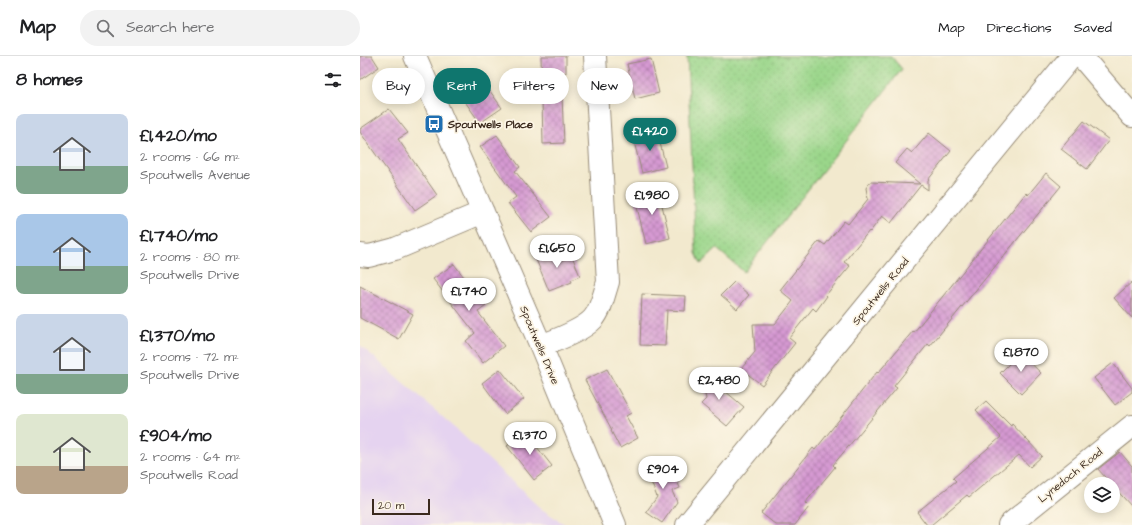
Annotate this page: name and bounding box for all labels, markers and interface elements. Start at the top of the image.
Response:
search box [80,10,360,46]
text: Map [20,14,56,41]
icon: search [94,17,116,39]
text: Search here [126,17,215,38]
text: Map [938,18,965,38]
text: Directions [987,18,1052,38]
text: Saved [1074,18,1112,38]
text: 8 homes [16,68,83,92]
chip: Buy [372,68,425,104]
chip: Rent [433,68,491,104]
chip: Filters [499,68,569,104]
chip: New [577,68,633,104]
icon: filters [322,69,344,91]
bus stop icon: Spoutwells Place [423,113,445,135]
place label: Spoutwells Place [447,117,533,133]
pin: £1,420 [617,118,683,152]
text: £1,420 [632,122,668,140]
text: £1,420/mo [140,124,217,148]
icon: home [48,130,96,178]
text: 2 rooms · 66 m² [140,148,240,166]
text: Spoutwells Avenue [140,166,250,184]
pin: £1,980 [619,182,685,216]
text: £1,980 [634,186,670,204]
text: £1,740/mo [140,224,218,248]
icon: home [48,230,96,278]
pin: £1,650 [524,235,590,269]
text: £1,650 [539,239,575,257]
text: 2 rooms · 80 m² [140,248,240,266]
street label: Spoutwells Road [848,254,913,328]
text: Spoutwells Drive [140,266,239,284]
pin: £1,740 [436,278,502,312]
text: £1,740 [451,282,487,300]
street label: Spoutwells Drive [516,304,563,387]
text: £1,370/mo [140,324,215,348]
icon: home [48,330,96,378]
pin: £1,870 [988,339,1054,373]
text: £1,870 [1003,343,1039,361]
text: 2 rooms · 72 m² [140,348,239,366]
text: Spoutwells Drive [140,366,239,384]
pin: £2,480 [686,367,752,401]
text: £2,480 [698,371,740,389]
pin: £1,370 [497,422,563,456]
text: £904/mo [140,424,212,448]
text: £1,370 [513,426,547,444]
icon: home [48,430,96,478]
street label: Lynedoch Road [1035,444,1107,507]
text: 2 rooms · 64 m² [140,448,241,466]
pin: £904 [639,456,687,490]
text: £904 [647,460,679,478]
text: Spoutwells Road [140,466,238,484]
map controls [1084,477,1120,513]
button: layers [1084,477,1120,513]
scale bar [372,497,430,516]
text: 20 m [378,498,404,513]

